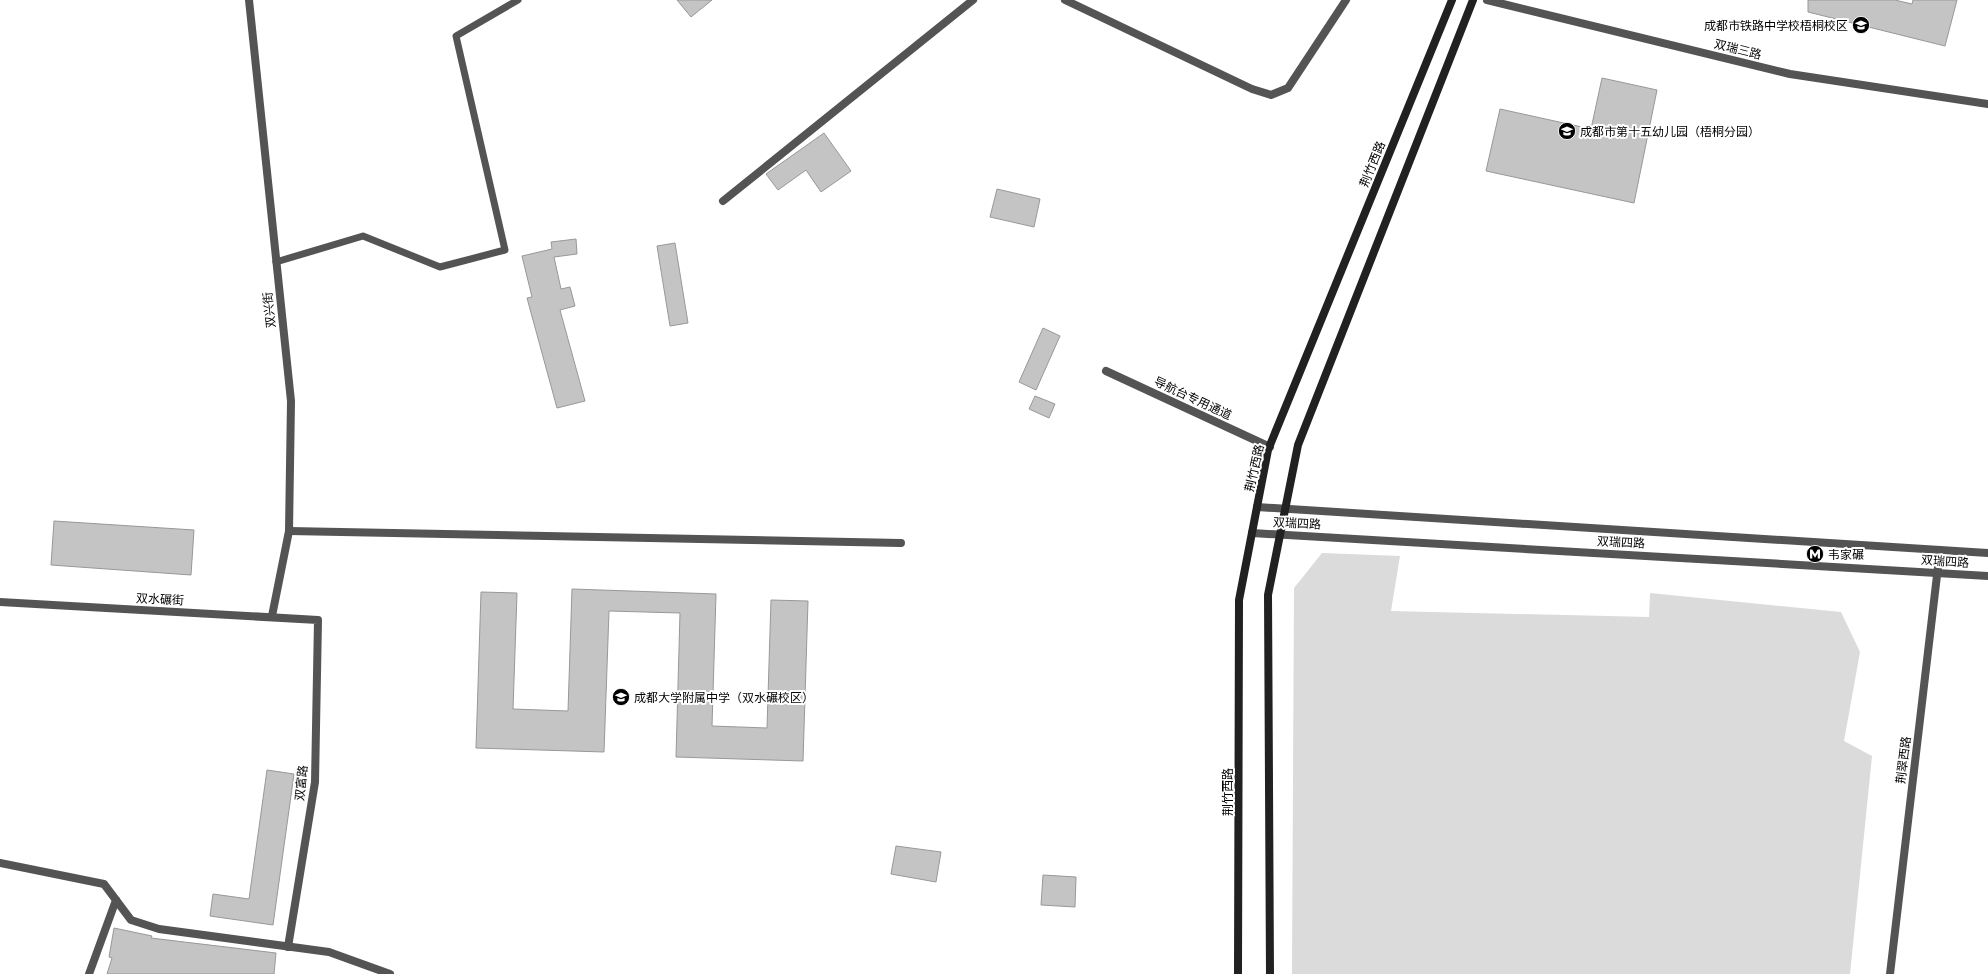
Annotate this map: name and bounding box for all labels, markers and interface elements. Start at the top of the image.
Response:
school or university icon: 成都市铁路中学校梧桐校区 [1851,15,1871,35]
place label: 成都市铁路中学校梧桐校区 [1704,18,1848,33]
street label: 双瑞三路 [1713,36,1763,62]
school or university icon: 成都市第十五幼儿园（梧桐分园） [1557,121,1577,141]
place label: 成都市第十五幼儿园（梧桐分园） [1580,124,1760,139]
street label: 荆竹西路 [1356,139,1388,189]
street label: 双兴街 [260,291,278,329]
street label: 导航台专用通道 [1152,373,1234,423]
street label: 荆竹西路 [1241,443,1267,493]
street label: 双瑞四路 [1273,514,1321,532]
street label: 双瑞四路 [1597,533,1645,551]
metro station icon: 韦家碾 [1805,544,1825,564]
place label: 韦家碾 [1828,547,1864,562]
street label: 双瑞四路 [1921,552,1969,570]
street label: 双水碾街 [136,590,184,608]
school or university icon: 成都大学附属中学（双水碾校区） [611,687,631,707]
place label: 成都大学附属中学（双水碾校区） [634,690,814,705]
street label: 荆翠西路 [1893,735,1913,785]
street label: 双富路 [292,764,310,802]
street label: 荆竹西路 [1220,768,1235,816]

